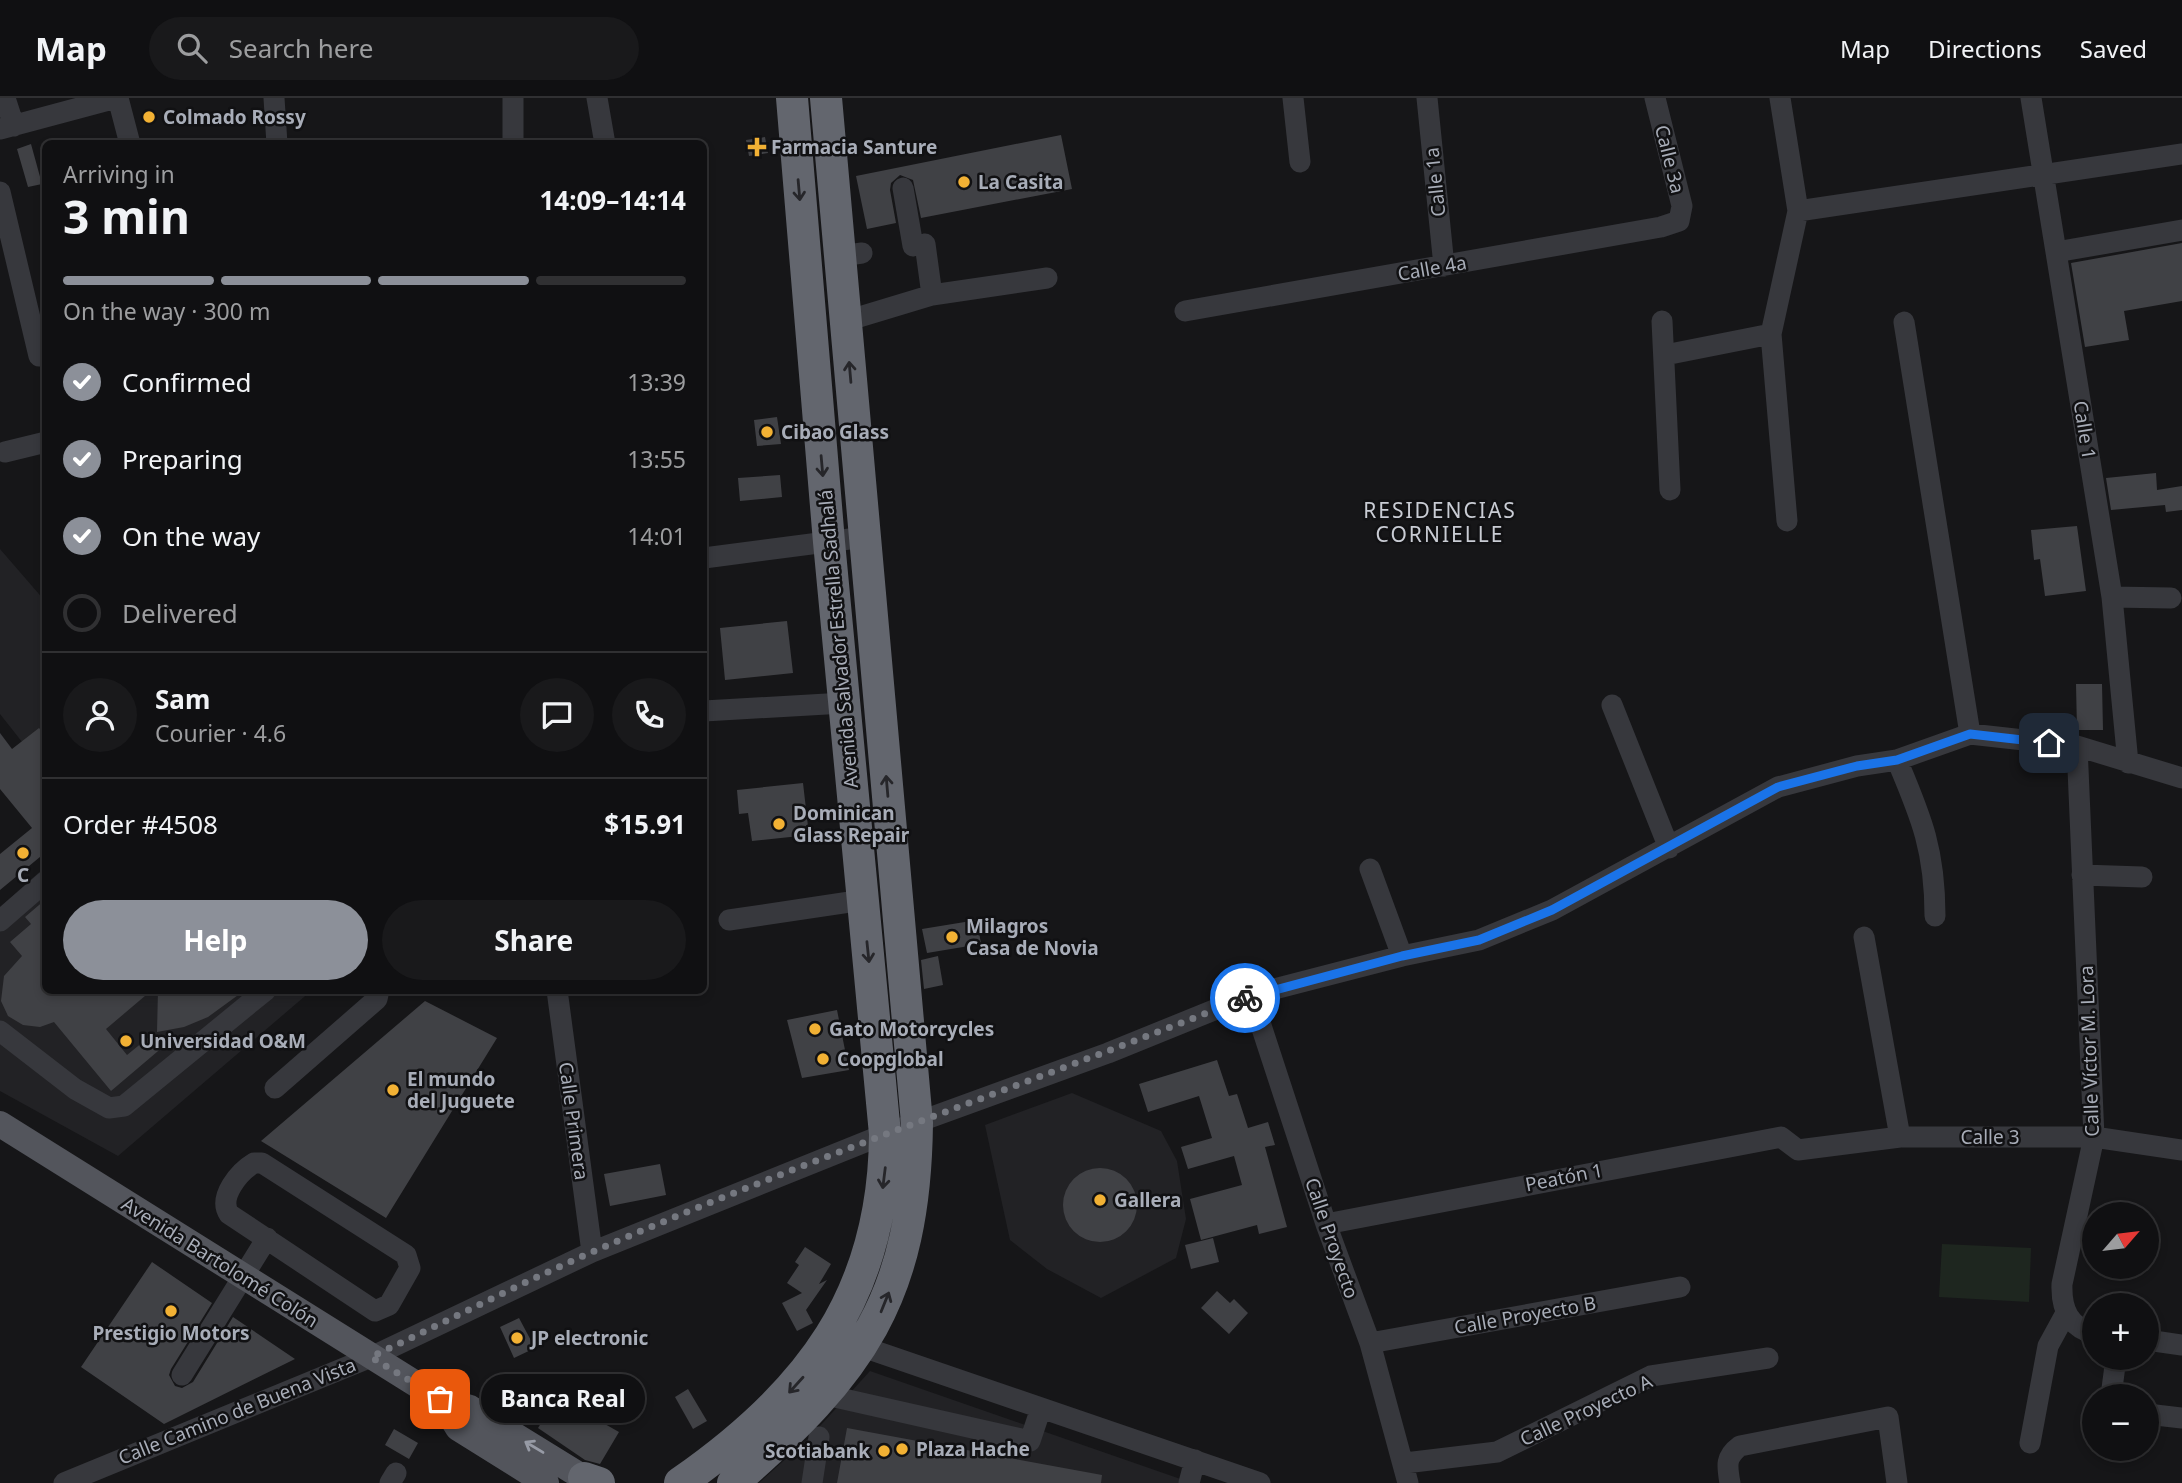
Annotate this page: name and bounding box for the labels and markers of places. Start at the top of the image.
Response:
place label: Colmado Rossy [163,104,306,130]
marker: Colmado Rossy [141,109,157,125]
place label: Farmacia Santure [771,134,937,160]
marker: Farmacia Santure [749,139,765,155]
place label: La Casita [978,169,1063,195]
marker: La Casita [956,174,972,190]
place label: Cibao Glass [781,419,889,445]
marker: Cibao Glass [759,424,775,440]
pin [2019,713,2079,773]
place label: Dominican Glass Repair [793,800,910,848]
marker: Dominican Glass Repair [771,816,787,832]
marker: C [15,845,31,861]
place label: C [17,862,29,888]
place label: Milagros Casa de Novia [966,913,1099,961]
marker: Milagros Casa de Novia [944,929,960,945]
place label: Gato Motorcycles [829,1016,994,1042]
marker: Gato Motorcycles [807,1021,823,1037]
place label: Universidad O&M [140,1028,306,1054]
marker: Universidad O&M [118,1033,134,1049]
place label: Coopglobal [837,1046,944,1072]
marker: Coopglobal [815,1051,831,1067]
place label: El mundo del Juguete [407,1066,515,1114]
marker: El mundo del Juguete [385,1082,401,1098]
place label: Gallera [1114,1187,1181,1213]
marker: Gallera [1092,1192,1108,1208]
marker: Prestigio Motors [163,1303,179,1319]
place label: Prestigio Motors [92,1320,250,1346]
place label: JP electronic [529,1325,648,1351]
marker: JP electronic [509,1330,525,1346]
pin [410,1369,470,1429]
callout: Banca Real [482,1374,646,1424]
place label: Plaza Hache [916,1436,1030,1462]
place label: Scotiabank [765,1438,870,1464]
marker: Plaza Hache [894,1441,910,1457]
marker: Scotiabank [876,1443,892,1459]

